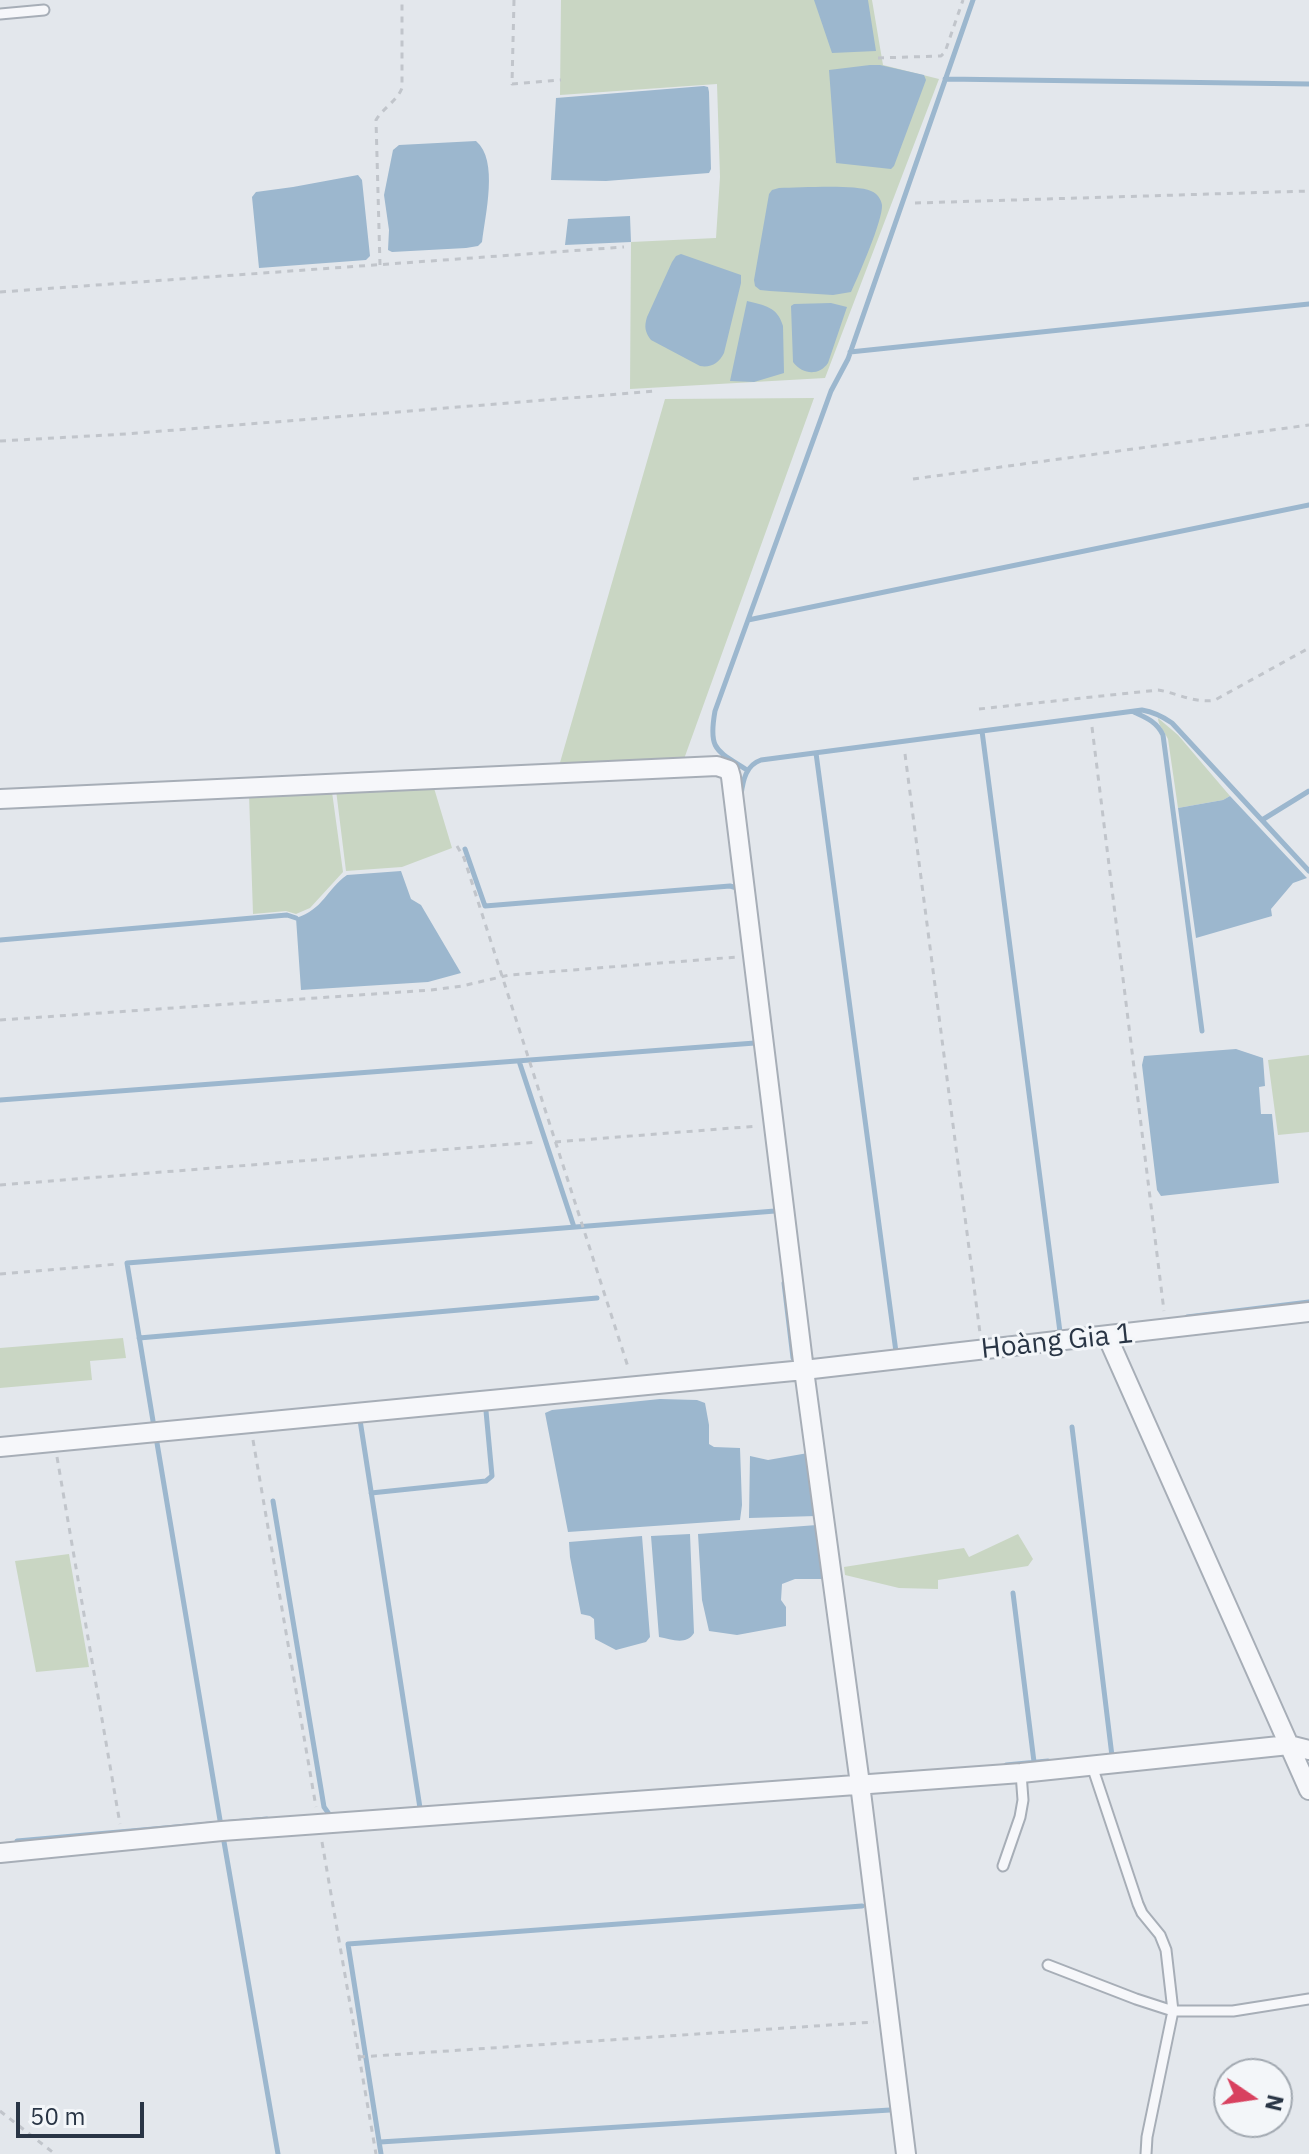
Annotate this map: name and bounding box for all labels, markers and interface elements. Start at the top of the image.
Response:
street label: Hoàng Gia 1 [979,1317,1135,1367]
north arrow [1213,2058,1293,2138]
scale bar [20,2086,148,2136]
text: N [1259,2092,1291,2114]
text: 50 m [30,2100,85,2132]

